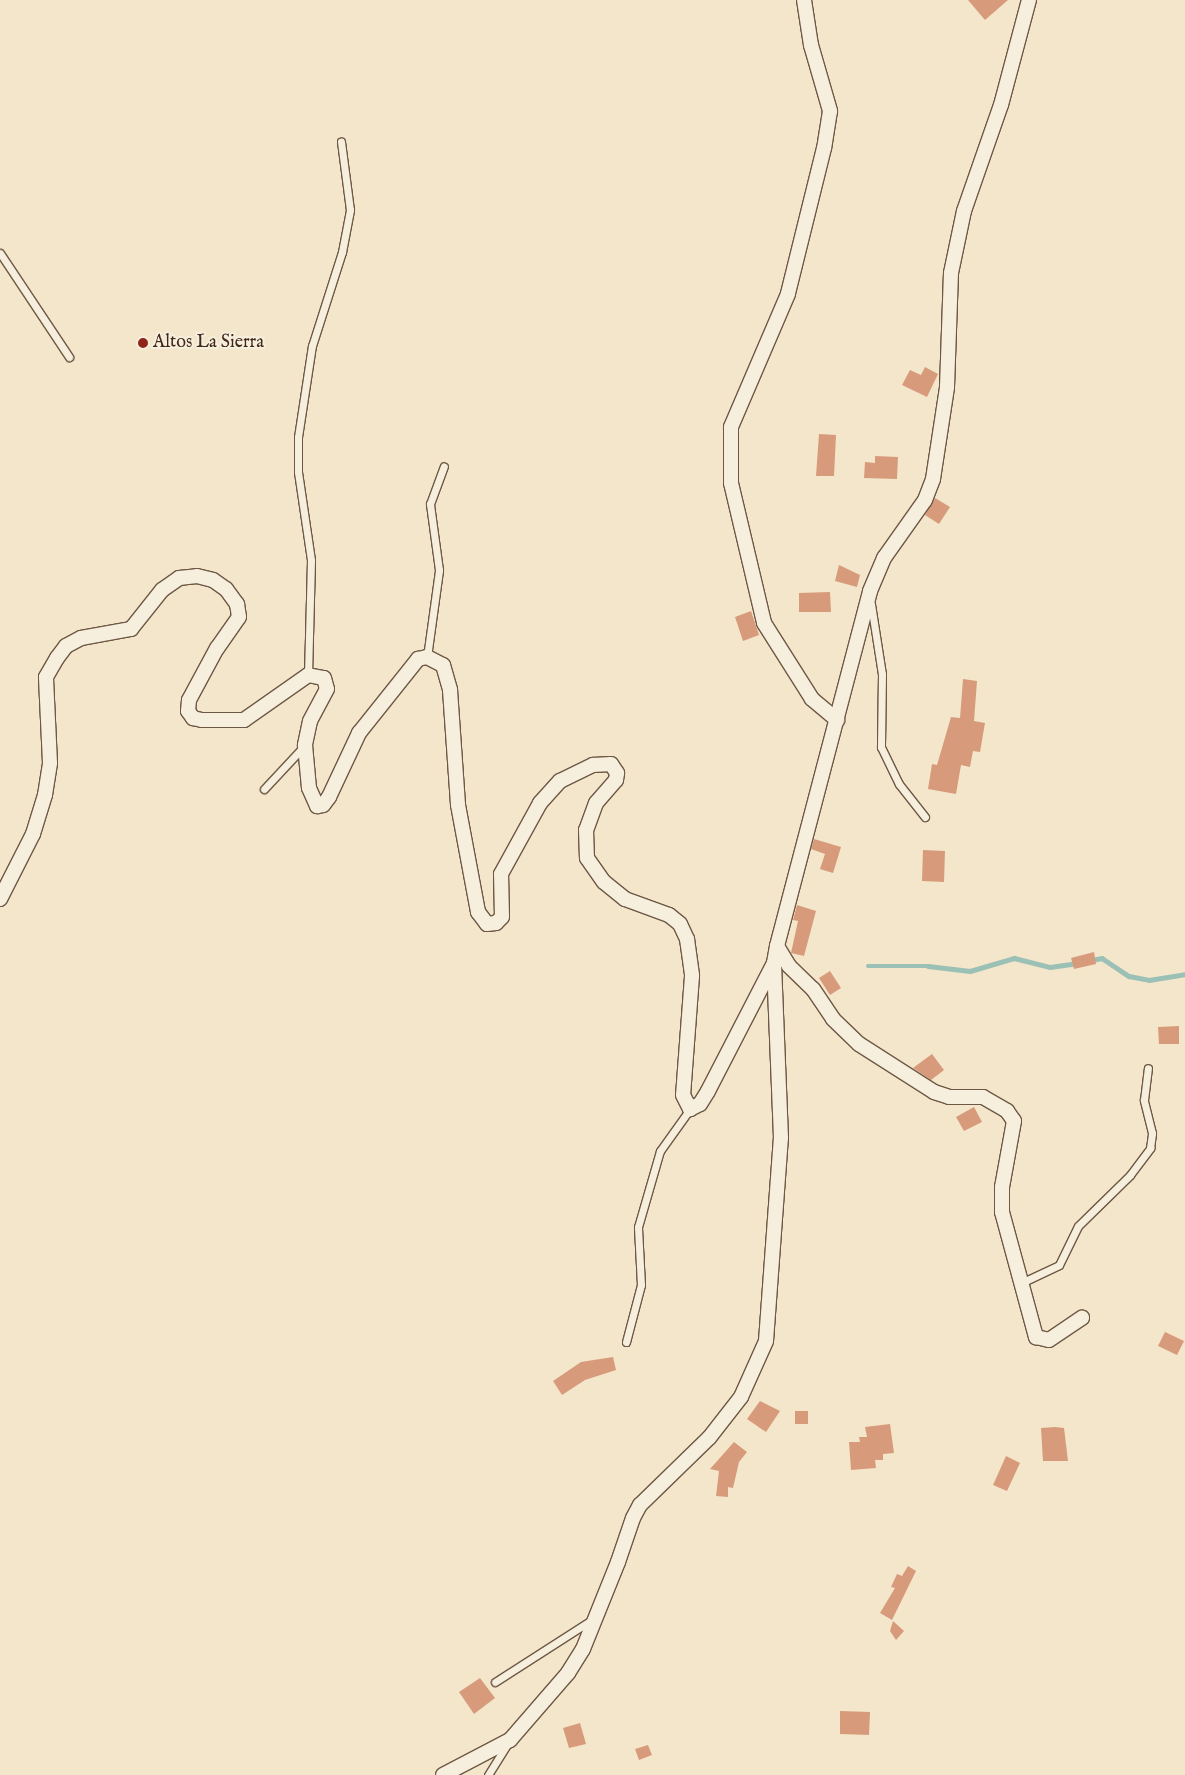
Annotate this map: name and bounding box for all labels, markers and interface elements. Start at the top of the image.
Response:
place label: Altos La Sierra [153,332,264,354]
marker: Altos La Sierra [137,337,149,349]

